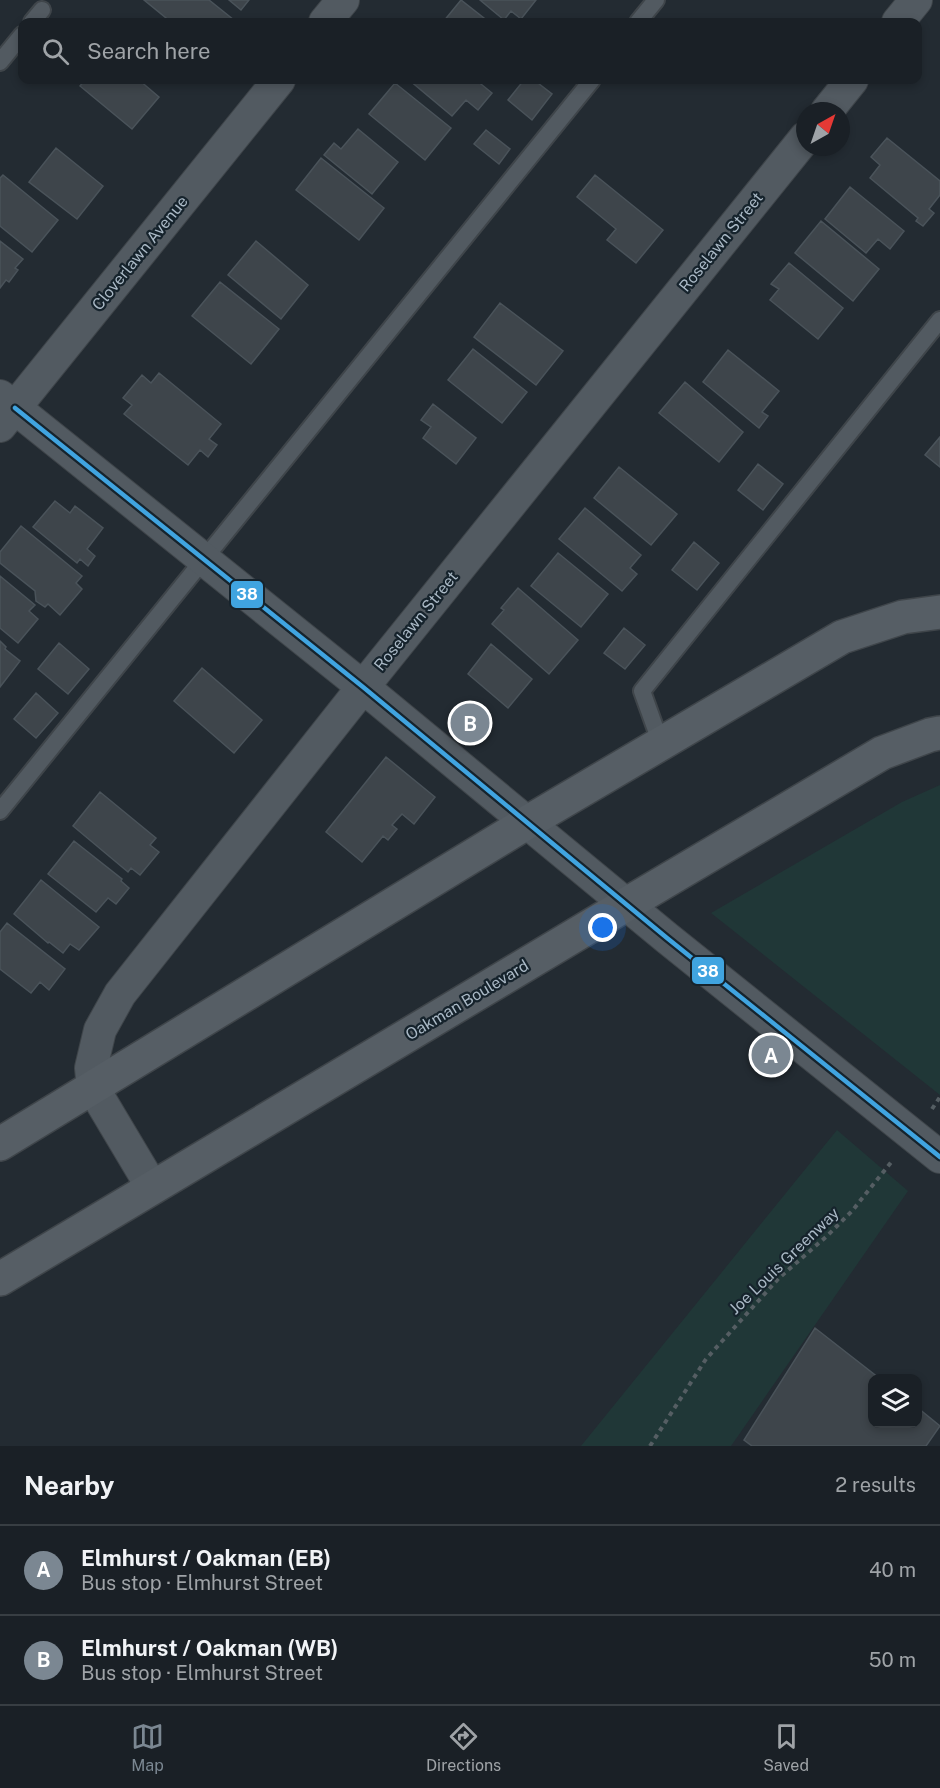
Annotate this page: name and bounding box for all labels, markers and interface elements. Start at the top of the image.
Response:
search box [18,18,922,84]
icon: search [39,35,72,68]
text: Search here [87,38,211,64]
north arrow [796,102,850,156]
street label: Roselawn Street [675,188,767,296]
street label: Cloverlawn Avenue [88,192,192,314]
street label: Roselawn Street [370,567,462,675]
line badge: 38 [230,580,264,609]
text: 38 [236,585,258,604]
pin: B [450,700,490,746]
your location [588,913,617,942]
street label: Oakman Boulevard [402,956,532,1044]
line badge: 38 [691,956,725,985]
text: 38 [697,962,719,981]
pin: A [752,1032,790,1078]
street label: Joe Louis Greenway [725,1203,843,1318]
map controls [868,1374,922,1428]
button: layers [868,1374,922,1428]
text: Nearby [24,1470,114,1501]
text: 2 results [835,1473,916,1497]
text: Elmhurst / Oakman (EB) [81,1545,331,1571]
text: A [36,1558,51,1582]
text: 40 m [869,1558,916,1582]
text: Bus stop · Elmhurst Street [81,1571,323,1595]
text: Elmhurst / Oakman (WB) [81,1635,338,1661]
text: B [37,1648,50,1672]
text: 50 m [869,1648,916,1672]
text: Bus stop · Elmhurst Street [81,1661,323,1685]
tab: Map [131,1720,164,1775]
tab: Directions [426,1720,501,1775]
tab: Saved [763,1720,809,1775]

